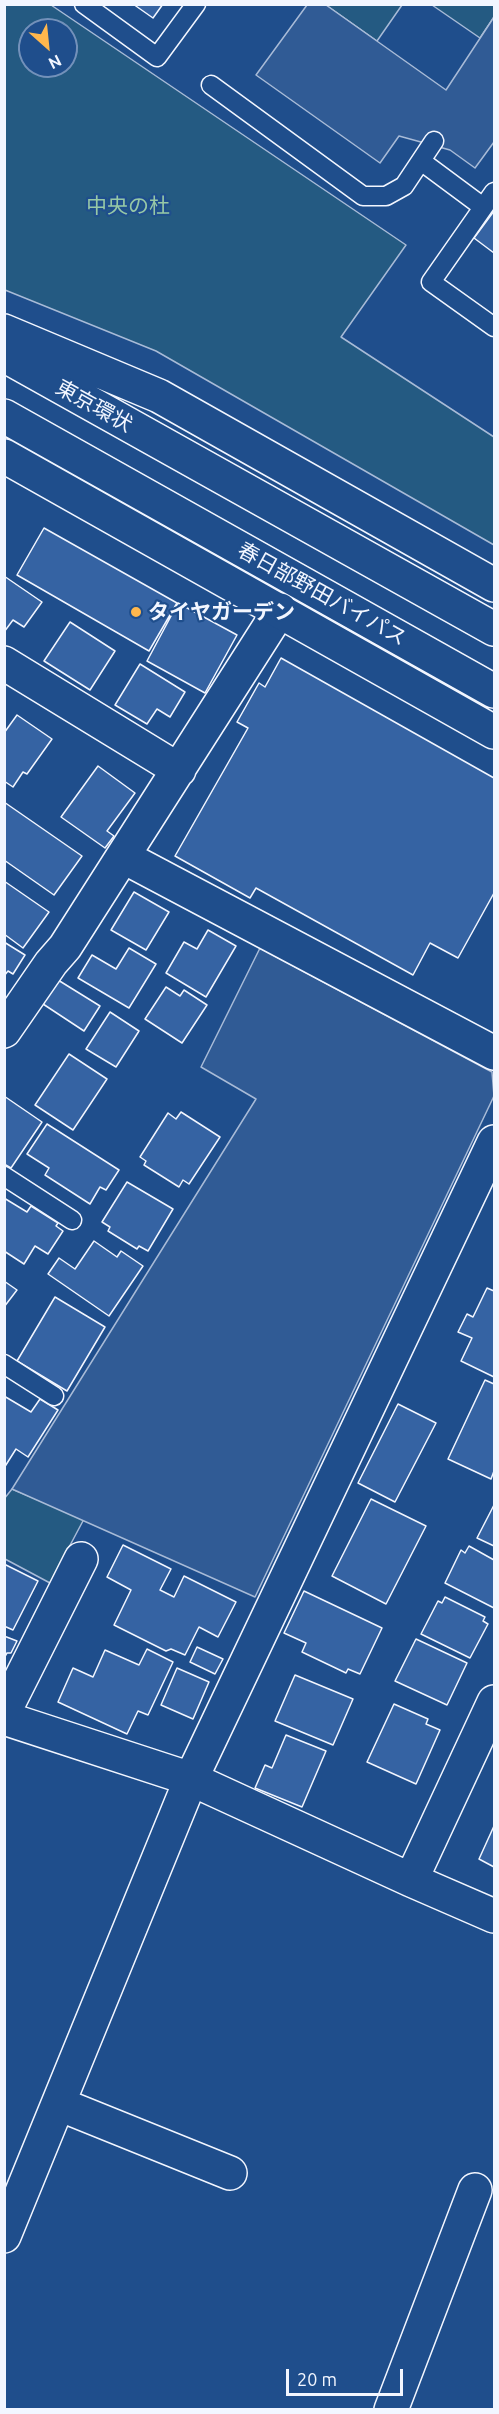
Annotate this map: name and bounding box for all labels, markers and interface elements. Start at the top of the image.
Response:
north arrow [18,18,78,78]
text: N [46,52,65,73]
park label: 中央の杜 [86,193,170,219]
street label: 東京環状 [51,375,137,437]
street label: 春日部野田バイパス [233,537,411,651]
place label: タイヤガーデン [148,599,295,625]
marker: タイヤガーデン [129,605,143,619]
scale bar [289,2357,406,2395]
text: 20 m [297,2369,337,2389]

